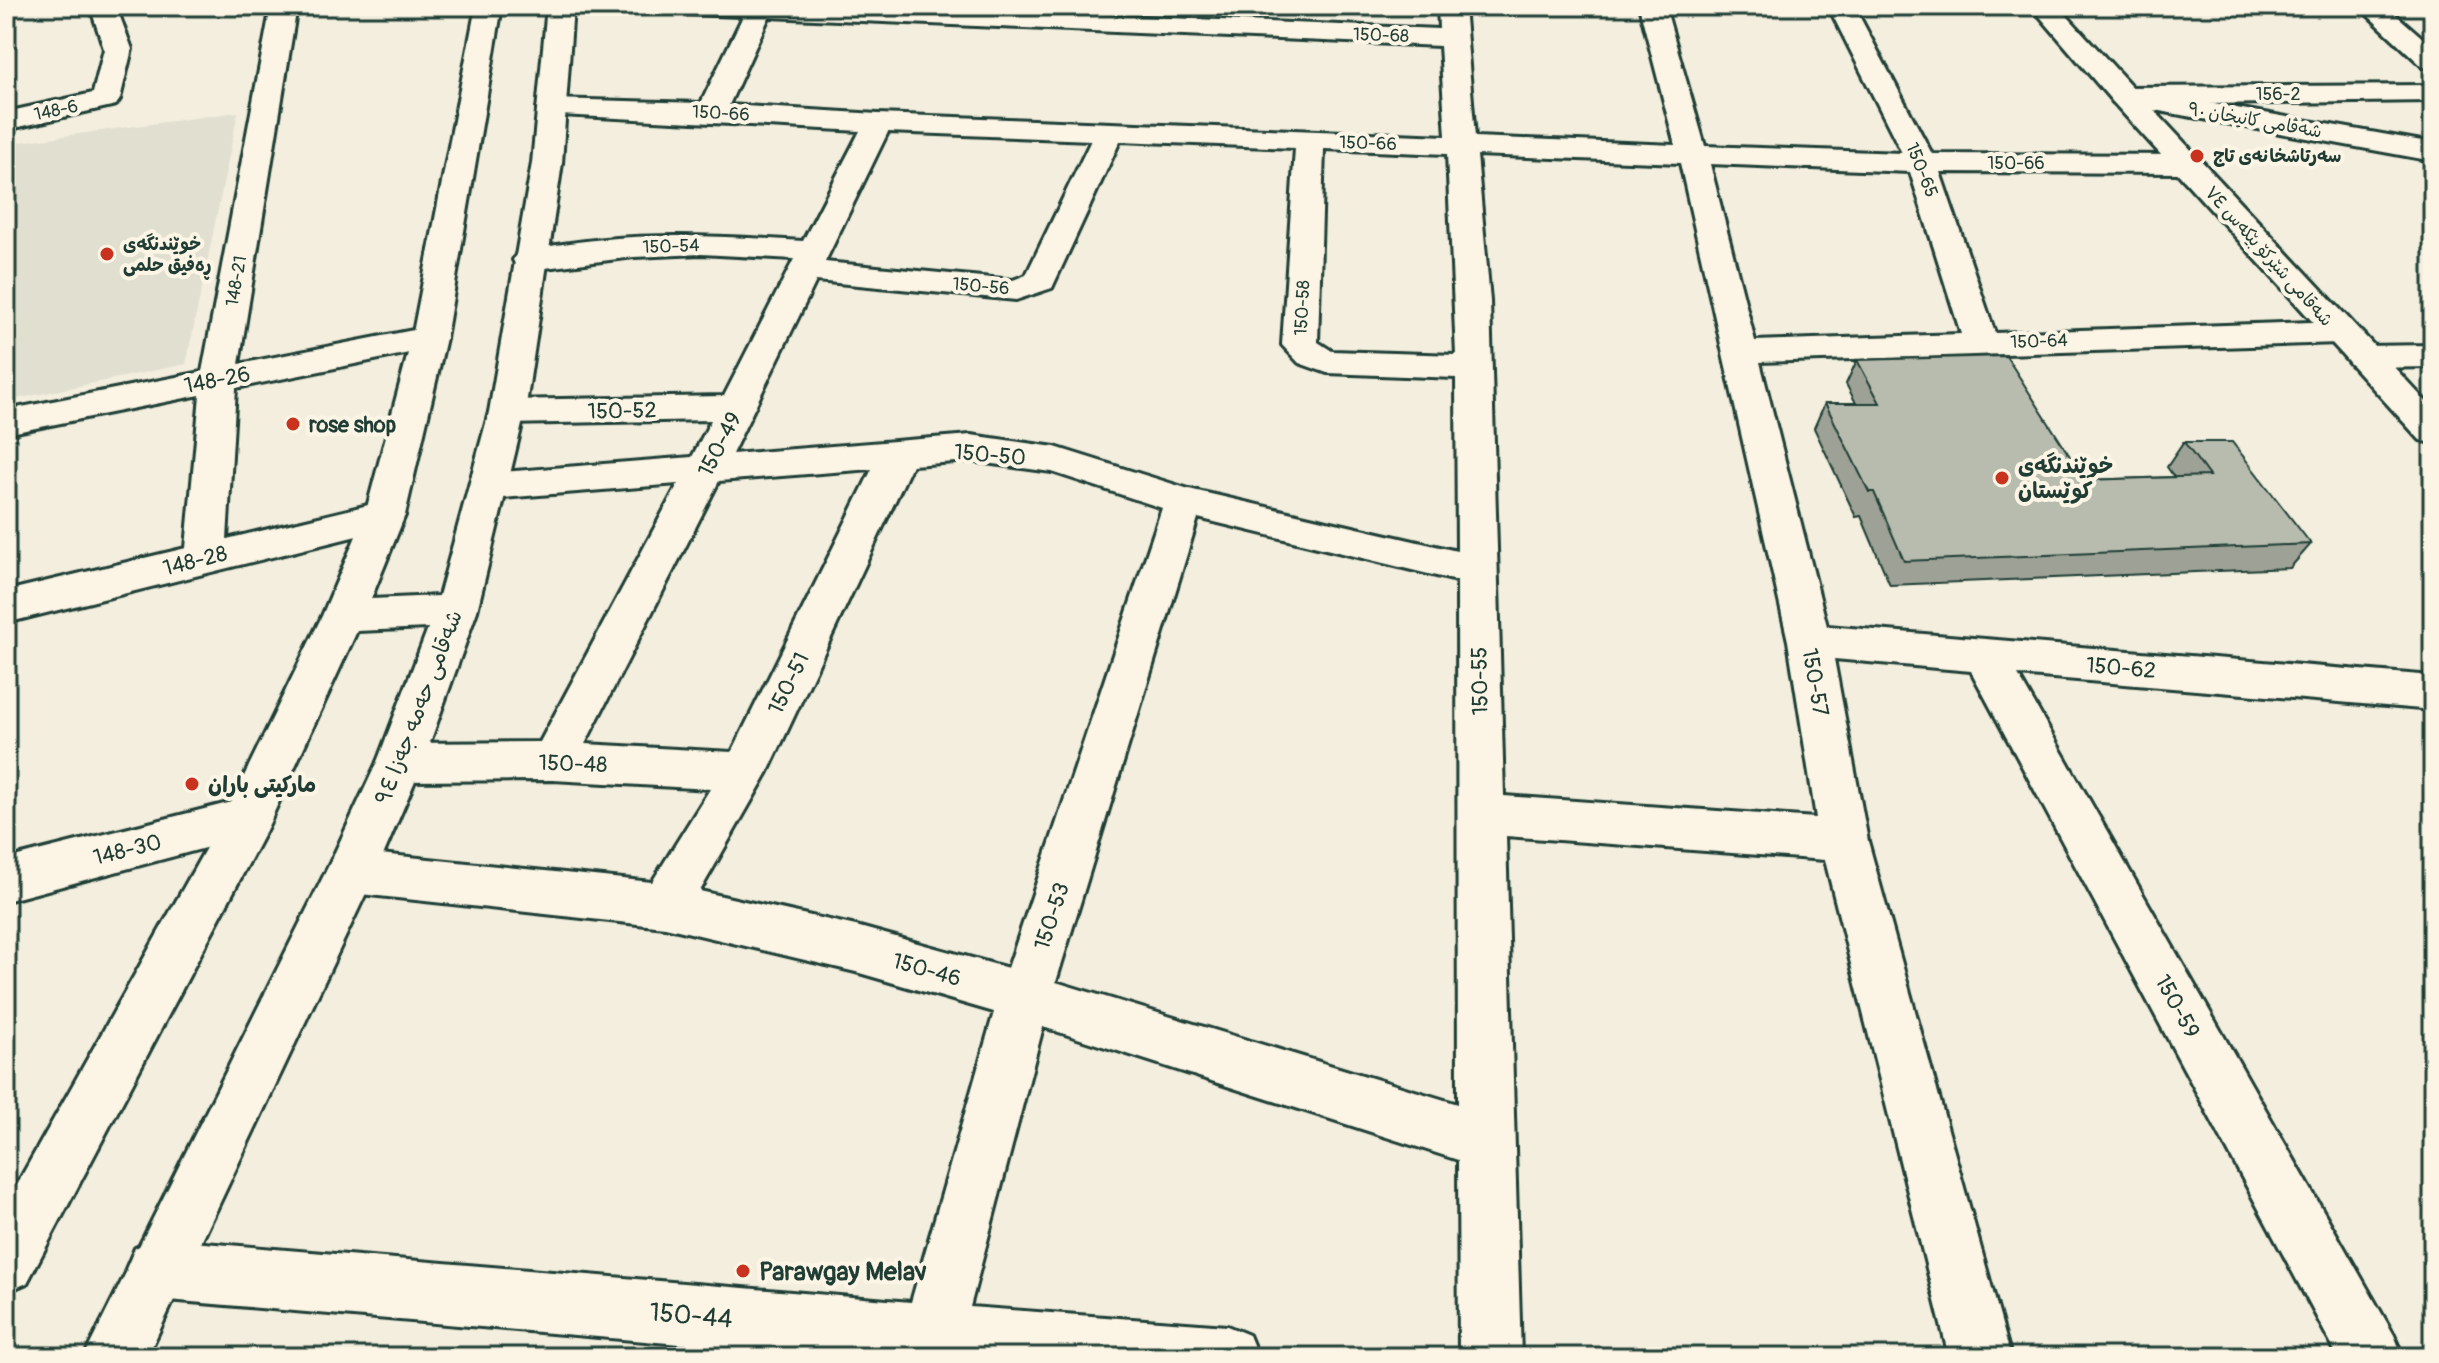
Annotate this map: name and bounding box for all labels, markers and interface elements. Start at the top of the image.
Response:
street label: 150-68 [1352,23,1410,48]
street label: 156-2 [2256,83,2301,106]
street label: 148-6 [32,95,80,126]
street label: شەقامی کانیخان ٩٠ [2186,97,2324,144]
street label: 150-66 [692,101,750,126]
street label: 150-66 [1339,131,1397,156]
street label: 150-65 [1900,139,1943,201]
place label: سەرتاشخانەی تاج [2213,145,2341,168]
marker: سەرتاشخانەی تاج [2188,147,2206,165]
street label: 150-66 [1987,152,2045,175]
street label: شەقامی شێرکۆ بێکەس ٧٤ [2200,181,2338,331]
place label: خوێندنگەی ڕەفیق حلمی [123,233,212,280]
street label: 150-54 [642,234,700,259]
marker: خوێندنگەی ڕەفیق حلمی [98,245,116,263]
street label: 148-21 [221,254,252,308]
street label: 150-56 [952,273,1010,300]
street label: 150-58 [1290,280,1315,336]
street label: 150-64 [2010,329,2069,354]
street label: 148-26 [182,360,253,400]
street label: 150-52 [587,396,657,426]
street label: 150-49 [692,407,748,482]
place label: rose shop [309,411,396,439]
marker: rose shop [284,415,302,433]
street label: 150-50 [953,438,1027,472]
place label: خوێندنگەی کوێستان [2018,452,2113,505]
marker: خوێندنگەی کوێستان [1993,469,2011,487]
street label: 148-28 [160,539,230,582]
street label: شەقامی حەمە جەزا ٩٤ [369,606,469,809]
street label: 150-55 [1465,646,1495,716]
street label: 150-57 [1795,646,1835,719]
street label: 150-51 [762,648,816,719]
street label: 150-62 [2085,651,2157,685]
street label: 150-48 [538,749,608,779]
place label: ماركيتى باران [208,771,316,799]
marker: ماركيتى باران [183,775,201,793]
street label: 148-30 [90,828,164,872]
street label: 150-53 [1028,879,1076,954]
street label: 150-46 [889,947,964,993]
street label: 150-59 [2148,970,2206,1043]
place label: Parawgay Melav [759,1256,927,1288]
marker: Parawgay Melav [734,1262,752,1280]
street label: 150-44 [648,1296,734,1336]

